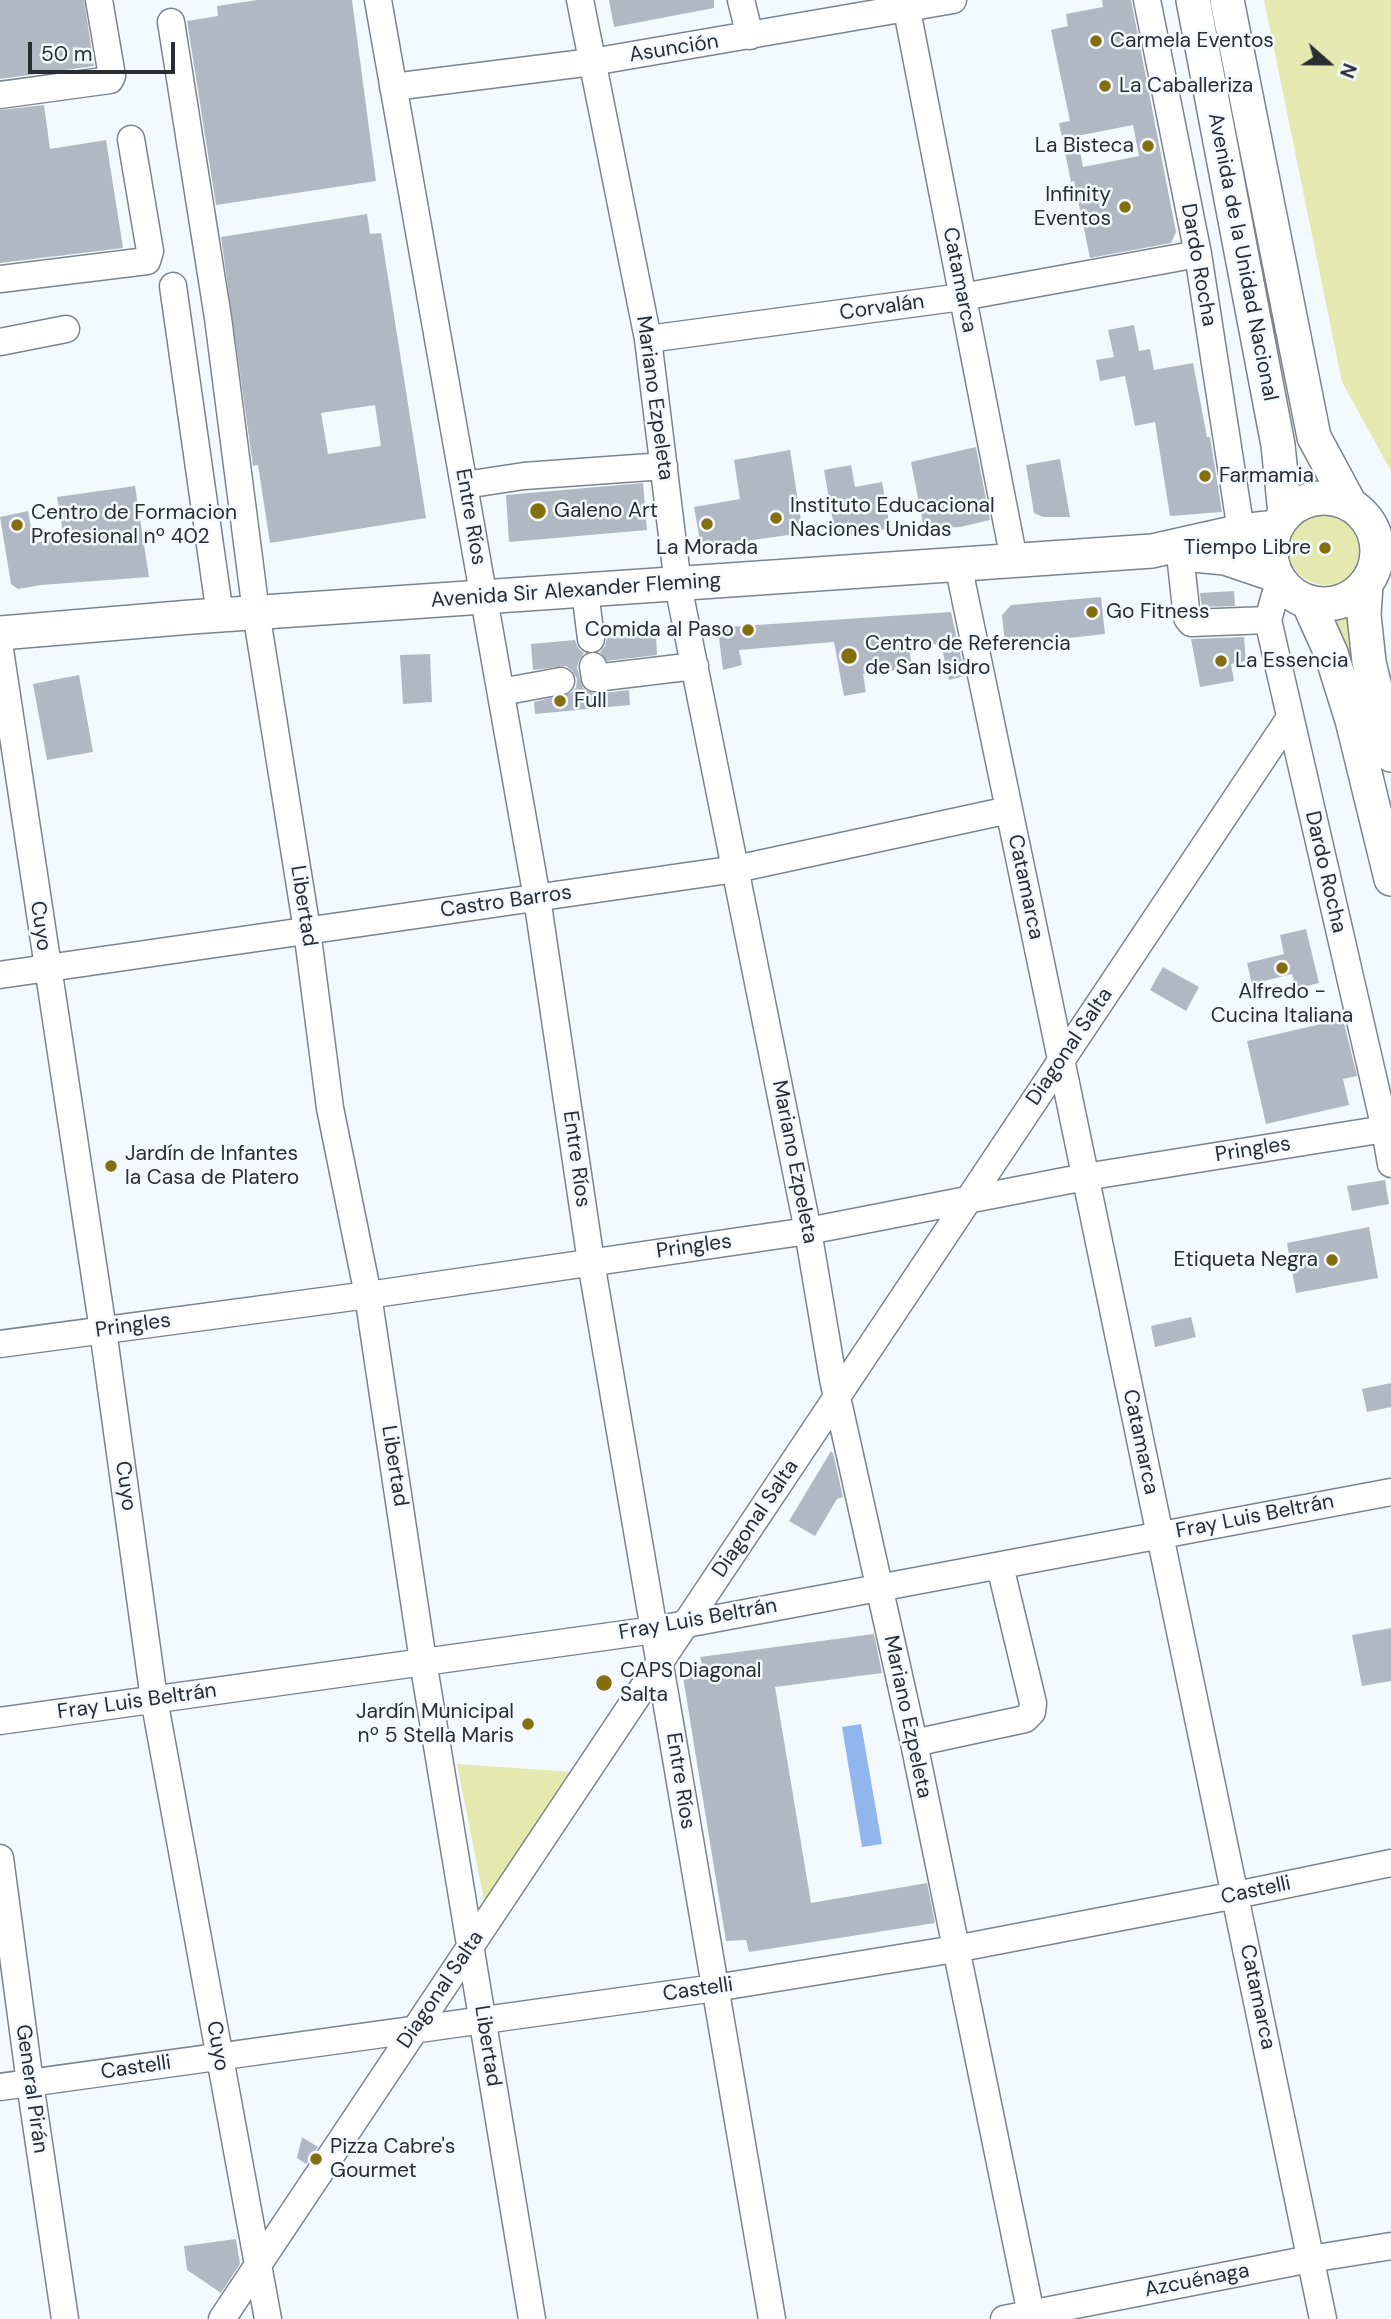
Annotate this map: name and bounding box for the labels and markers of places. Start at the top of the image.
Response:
place label: Carmela Eventos [1110,28,1274,54]
marker: Carmela Eventos [1088,33,1104,49]
place label: La Caballeriza [1119,73,1253,99]
marker: La Caballeriza [1097,78,1113,94]
place label: La Bisteca [1035,133,1134,159]
marker: La Bisteca [1140,138,1156,154]
place label: Infinity Eventos [1034,182,1111,232]
marker: Infinity Eventos [1117,199,1133,215]
place label: Farmamia [1219,463,1314,489]
marker: Farmamia [1197,468,1213,484]
place label: Instituto Educacional Naciones Unidas [790,493,995,543]
place label: Galeno Art [554,498,658,524]
place label: Centro de Formacion Profesional nº 402 [31,500,237,550]
marker: Galeno Art [528,501,548,521]
marker: Instituto Educacional Naciones Unidas [768,510,784,526]
marker: La Morada [699,516,715,532]
marker: Centro de Formacion Profesional nº 402 [9,517,25,533]
place label: La Morada [656,535,758,561]
place label: Tiempo Libre [1184,535,1311,561]
marker: Tiempo Libre [1317,540,1333,556]
place label: Go Fitness [1106,599,1210,625]
marker: Go Fitness [1084,604,1100,620]
place label: Comida al Paso [585,617,734,643]
marker: Comida al Paso [740,622,756,638]
place label: Centro de Referencia de San Isidro [865,631,1071,681]
marker: Centro de Referencia de San Isidro [839,646,859,666]
place label: La Essencia [1235,648,1348,674]
marker: La Essencia [1213,653,1229,669]
place label: Full [574,688,607,714]
marker: Full [552,693,568,709]
marker: Alfredo - Cucina Italiana [1274,960,1290,976]
place label: Alfredo - Cucina Italiana [1211,979,1353,1029]
place label: Jardín de Infantes la Casa de Platero [125,1141,299,1191]
marker: Jardín de Infantes la Casa de Platero [103,1158,119,1174]
place label: Etiqueta Negra [1174,1247,1318,1273]
marker: Etiqueta Negra [1324,1252,1340,1268]
place label: CAPS Diagonal Salta [620,1658,761,1708]
marker: CAPS Diagonal Salta [594,1673,614,1693]
place label: Jardín Municipal nº 5 Stella Maris [356,1699,514,1749]
marker: Jardín Municipal nº 5 Stella Maris [520,1716,536,1732]
place label: Pizza Cabre's Gourmet [330,2134,455,2184]
marker: Pizza Cabre's Gourmet [308,2151,324,2167]

